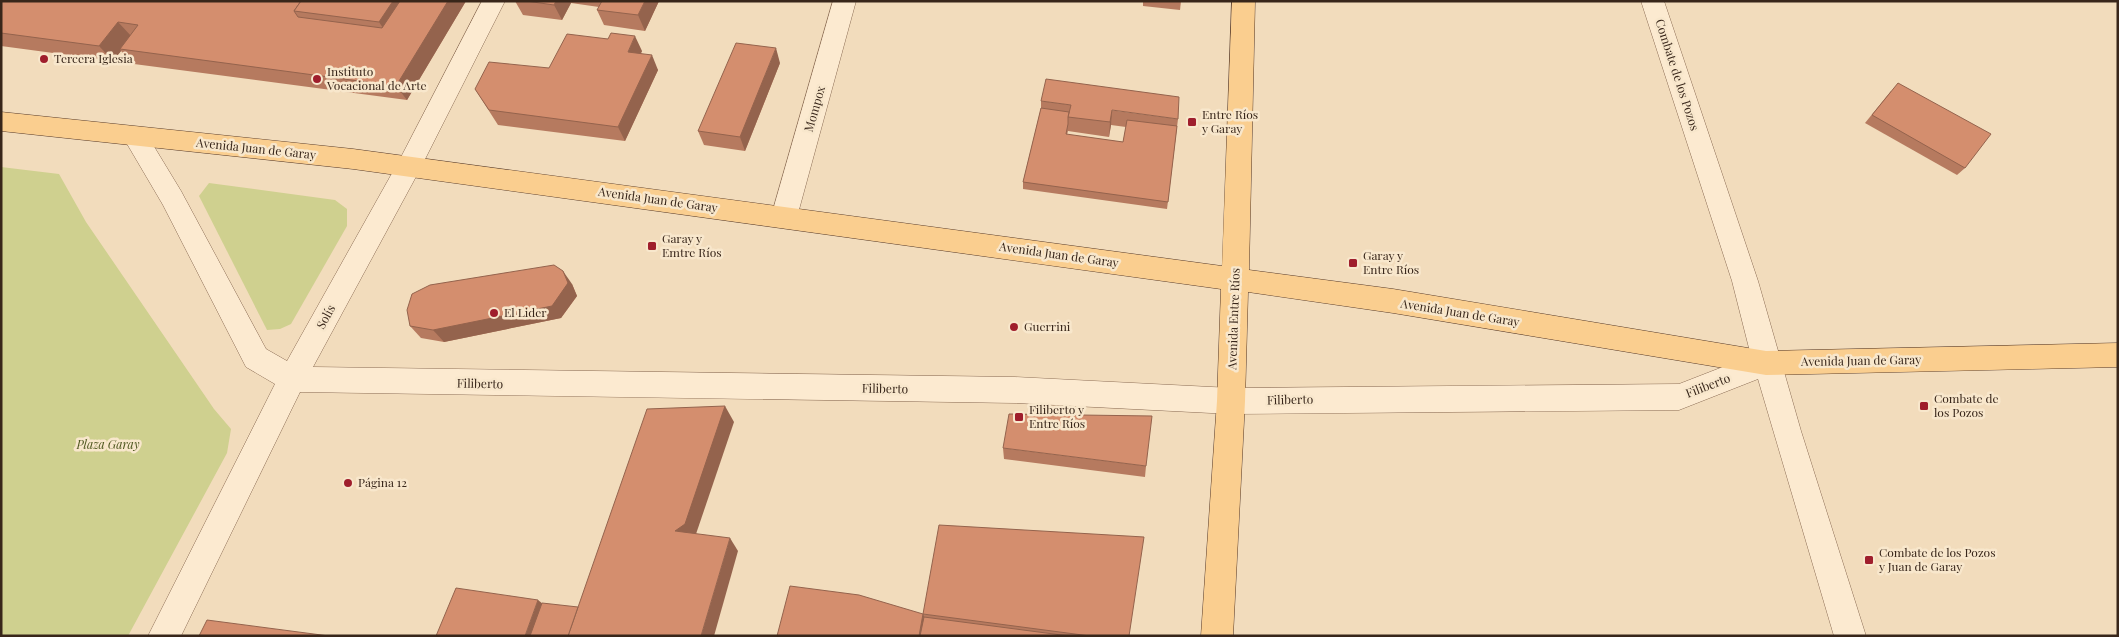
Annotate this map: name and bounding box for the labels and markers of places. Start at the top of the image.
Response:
place label: Tercera Iglesia [54,50,133,66]
marker: Tercera Iglesia [38,53,50,65]
place label: Instituto Vocacional de Arte [326,63,427,93]
marker: Instituto Vocacional de Arte [311,73,323,85]
place label: Entre Ríos y Garay [1201,106,1258,136]
marker: Entre Ríos y Garay [1186,116,1198,128]
place label: Garay y Emtre Ríos [662,230,722,260]
marker: Garay y Emtre Ríos [646,240,658,252]
place label: Garay y Entre Ríos [1363,247,1419,277]
marker: Garay y Entre Ríos [1347,257,1359,269]
place label: El Lider [504,304,547,320]
marker: El Lider [488,307,500,319]
place label: Guerrini [1024,318,1071,334]
marker: Guerrini [1008,321,1020,333]
place label: Combate de los Pozos [1934,390,1999,420]
marker: Combate de los Pozos [1918,400,1930,412]
place label: Filiberto y Entre Ríos [1029,401,1085,431]
marker: Filiberto y Entre Ríos [1013,411,1025,423]
place label: Página 12 [358,474,407,490]
marker: Página 12 [342,477,354,489]
place label: Combate de los Pozos y Juan de Garay [1878,544,1996,574]
marker: Combate de los Pozos y Juan de Garay [1863,554,1875,566]

